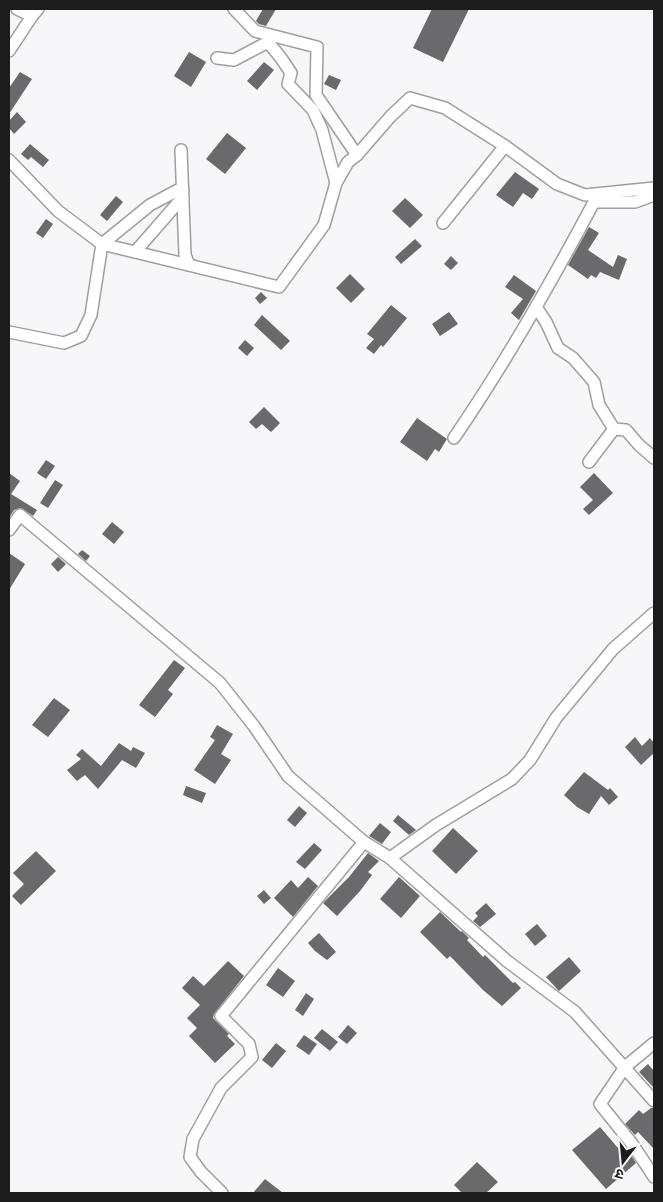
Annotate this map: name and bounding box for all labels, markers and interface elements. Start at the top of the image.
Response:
north arrow [598,1137,648,1187]
text: उ [613,1165,626,1183]

